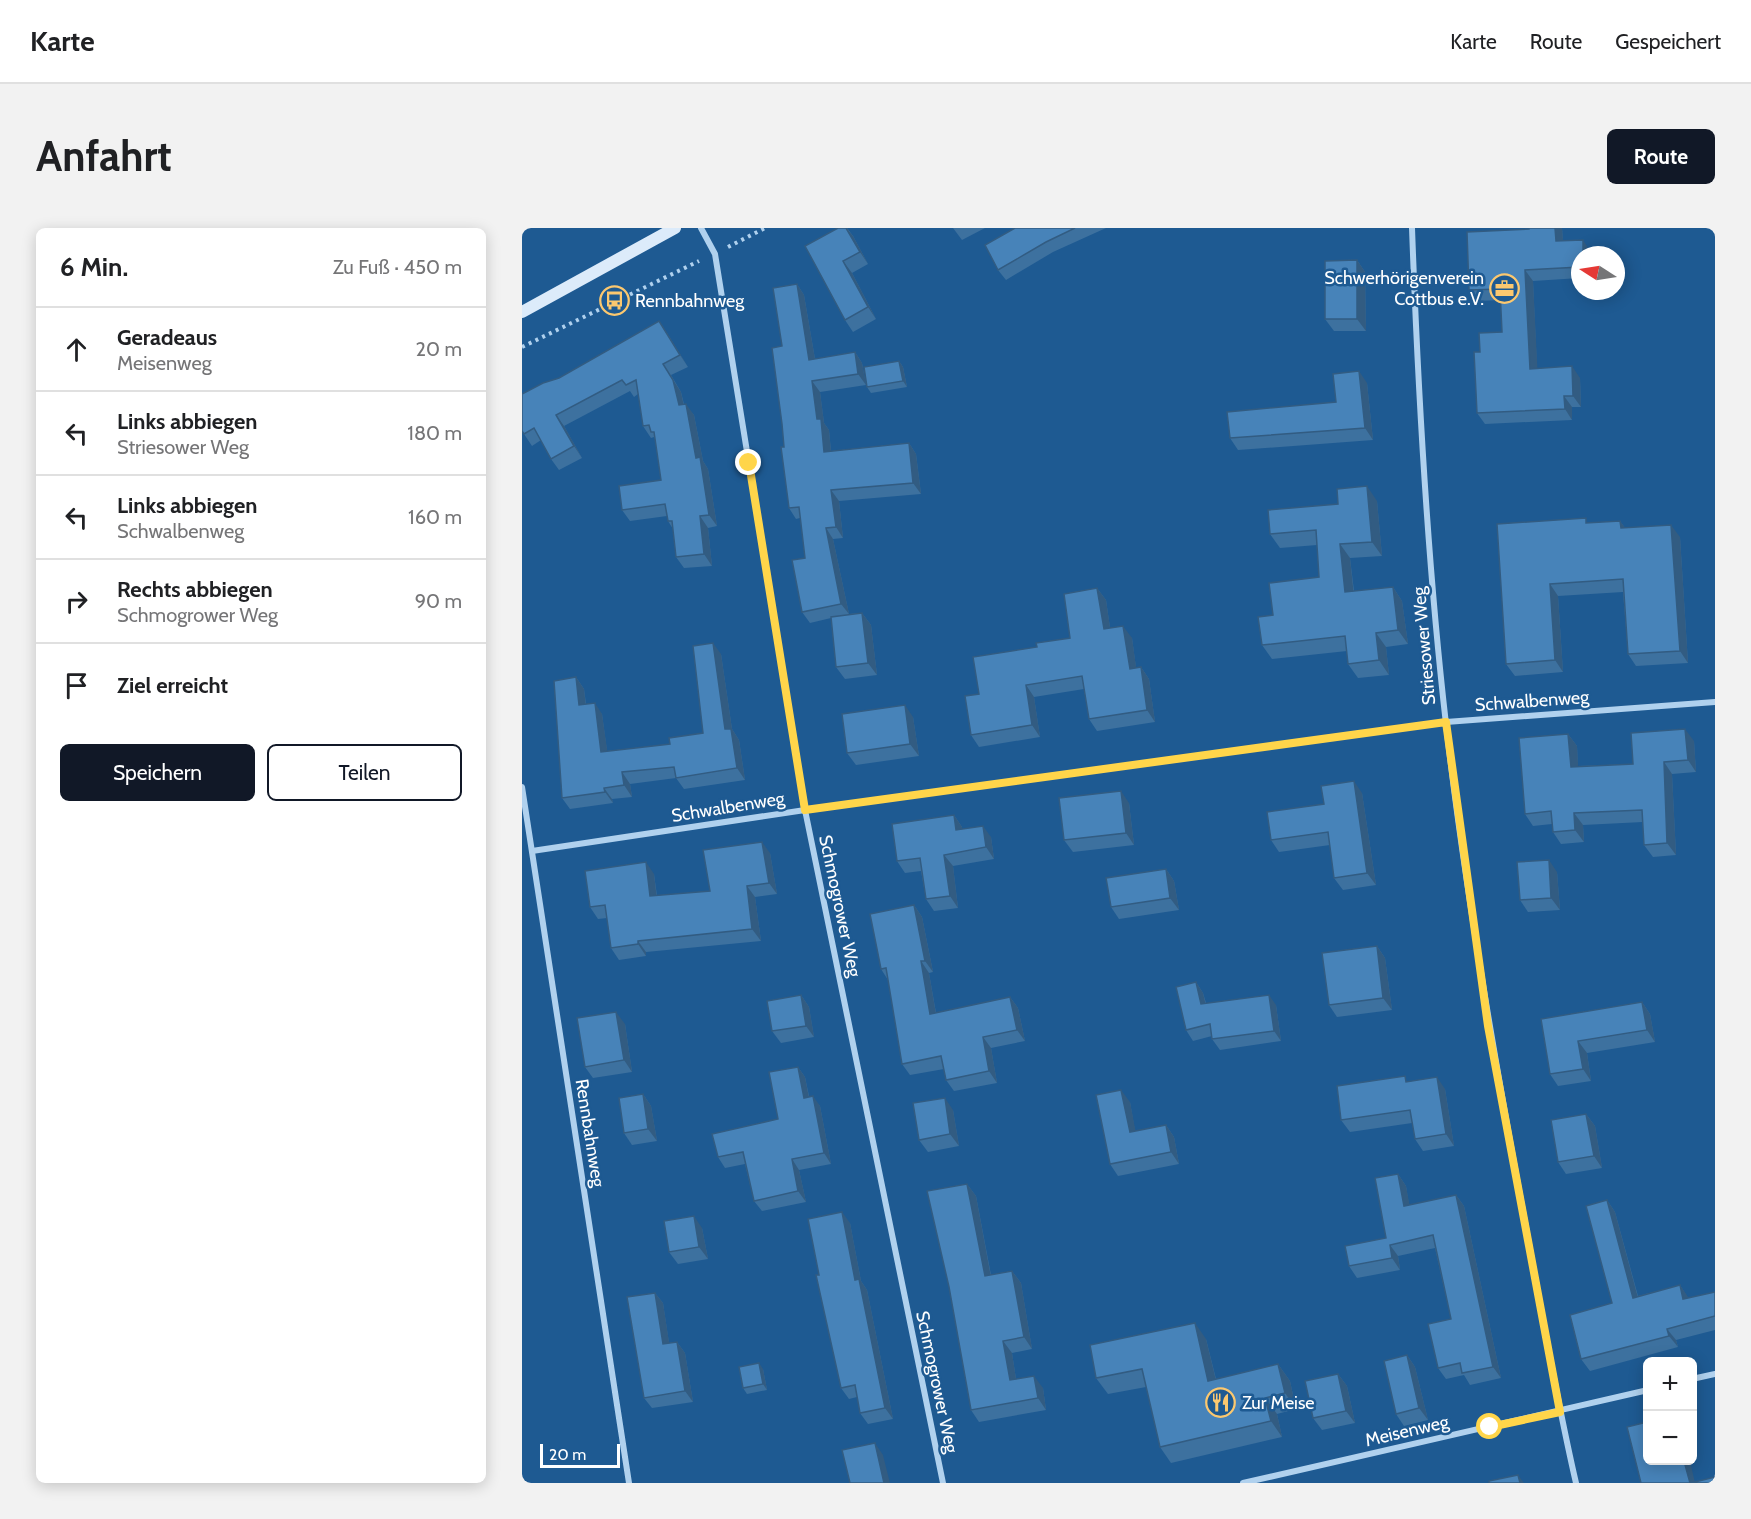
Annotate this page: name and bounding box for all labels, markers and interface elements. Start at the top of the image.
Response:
text: Karte [30,24,95,58]
text: Karte [1450,29,1497,54]
text: Route [1530,29,1582,54]
text: Gespeichert [1615,29,1721,54]
button: Route [1607,129,1715,184]
text: Anfahrt [36,130,172,182]
north arrow [1571,246,1625,300]
text: 6 Min. [60,251,128,283]
text: Zu Fuß · 450 m [333,255,462,279]
place label: Schwerhörigenverein Cottbus e.V. [1324,267,1484,310]
office icon: Schwerhörigenverein Cottbus e.V. [1489,272,1521,304]
bus stop icon: Rennbahnweg [598,285,630,317]
place label: Rennbahnweg [635,290,745,312]
text: Geradeaus [117,324,217,351]
icon: ahead [60,333,93,366]
text: 20 m [416,337,462,361]
text: Meisenweg [117,351,212,375]
text: Links abbiegen [117,408,257,435]
icon: left [60,417,93,450]
text: 180 m [407,421,462,445]
text: Striesower Weg [117,435,249,459]
route end [735,449,761,475]
text: Links abbiegen [117,492,257,519]
icon: left [60,501,93,534]
text: 160 m [408,505,462,529]
text: Schwalbenweg [117,519,244,543]
text: Rechts abbiegen [117,576,273,603]
icon: right [60,585,93,618]
street label: Striesower Weg [1408,585,1440,706]
text: 90 m [415,589,462,613]
text: Schmogrower Weg [117,603,278,627]
icon: arrive [60,669,93,702]
text: Ziel erreicht [117,672,228,699]
street label: Schwalbenweg [1474,686,1591,716]
button: Speichern [60,744,255,801]
button: Teilen [267,744,462,801]
street label: Schwalbenweg [670,787,787,827]
street label: Schmogrower Weg [814,833,866,980]
street label: Rennbahnweg [571,1077,610,1190]
street label: Schmogrower Weg [911,1309,963,1456]
map controls [1643,1357,1697,1465]
button: + [1643,1357,1697,1411]
restaurant icon: Zur Meise [1205,1387,1237,1419]
place label: Zur Meise [1242,1392,1315,1414]
street label: Meisenweg [1363,1410,1452,1451]
button: − [1643,1411,1697,1465]
route start [1476,1413,1502,1439]
scale bar [540,1441,620,1468]
text: 20 m [549,1445,586,1464]

